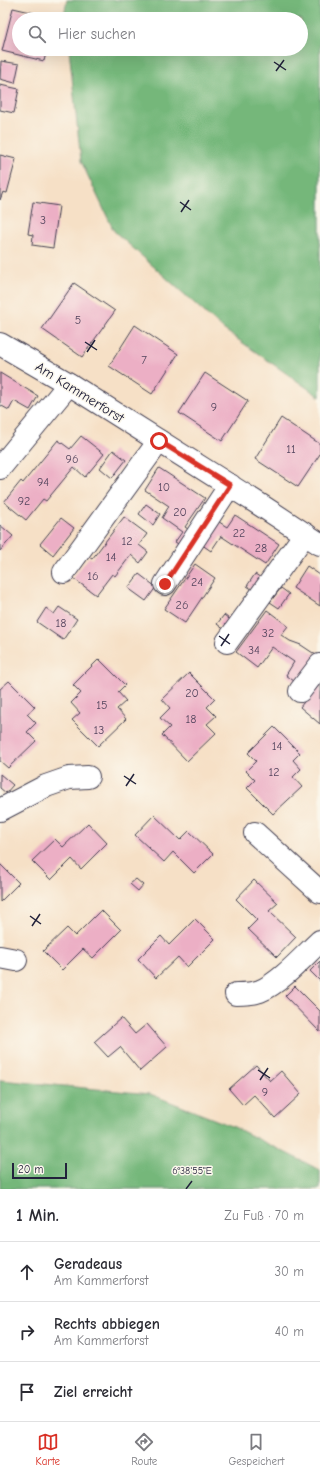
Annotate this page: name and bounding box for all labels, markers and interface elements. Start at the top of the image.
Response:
search box [12,12,308,56]
icon: search [26,23,48,45]
text: Hier suchen [58,25,136,43]
house number: 3 [40,213,46,227]
house number: 5 [75,313,81,327]
house number: 7 [141,353,147,367]
street label: Am Kammerforst [32,358,128,427]
house number: 9 [211,400,217,414]
route start [150,432,168,450]
house number: 11 [286,442,296,456]
house number: 96 [66,452,78,466]
house number: 94 [37,475,49,489]
house number: 10 [158,480,170,494]
house number: 92 [18,494,30,508]
house number: 20 [173,505,187,519]
house number: 22 [233,526,245,540]
house number: 12 [121,534,133,548]
house number: 28 [255,541,267,555]
house number: 14 [106,550,116,564]
house number: 16 [87,569,99,583]
route end [156,575,174,593]
house number: 24 [191,575,203,589]
house number: 26 [176,598,188,612]
house number: 18 [56,616,66,630]
house number: 32 [262,626,274,640]
house number: 34 [248,643,260,657]
house number: 20 [185,686,199,700]
house number: 15 [96,698,108,712]
house number: 18 [186,712,196,726]
house number: 13 [94,723,104,737]
house number: 14 [272,739,282,753]
house number: 12 [268,765,280,779]
house number: 9 [262,1085,268,1099]
scale bar [12,1161,67,1180]
text: 20 m [18,1163,43,1176]
text: 6°38'55"E [172,1165,212,1177]
text: 1 Min. [16,1206,59,1225]
text: Zu Fuß · 70 m [224,1208,304,1223]
text: Geradeaus [54,1255,122,1273]
icon: ahead [16,1261,38,1283]
text: 30 m [274,1264,304,1279]
text: Am Kammerforst [54,1273,148,1288]
text: Rechts abbiegen [54,1315,160,1333]
icon: right [16,1321,38,1343]
text: 40 m [275,1324,304,1339]
text: Am Kammerforst [54,1333,148,1348]
icon: arrive [16,1381,38,1403]
text: Ziel erreicht [54,1383,132,1401]
tab: Karte [36,1431,60,1468]
tab: Route [131,1431,157,1468]
tab: Gespeichert [228,1431,284,1468]

